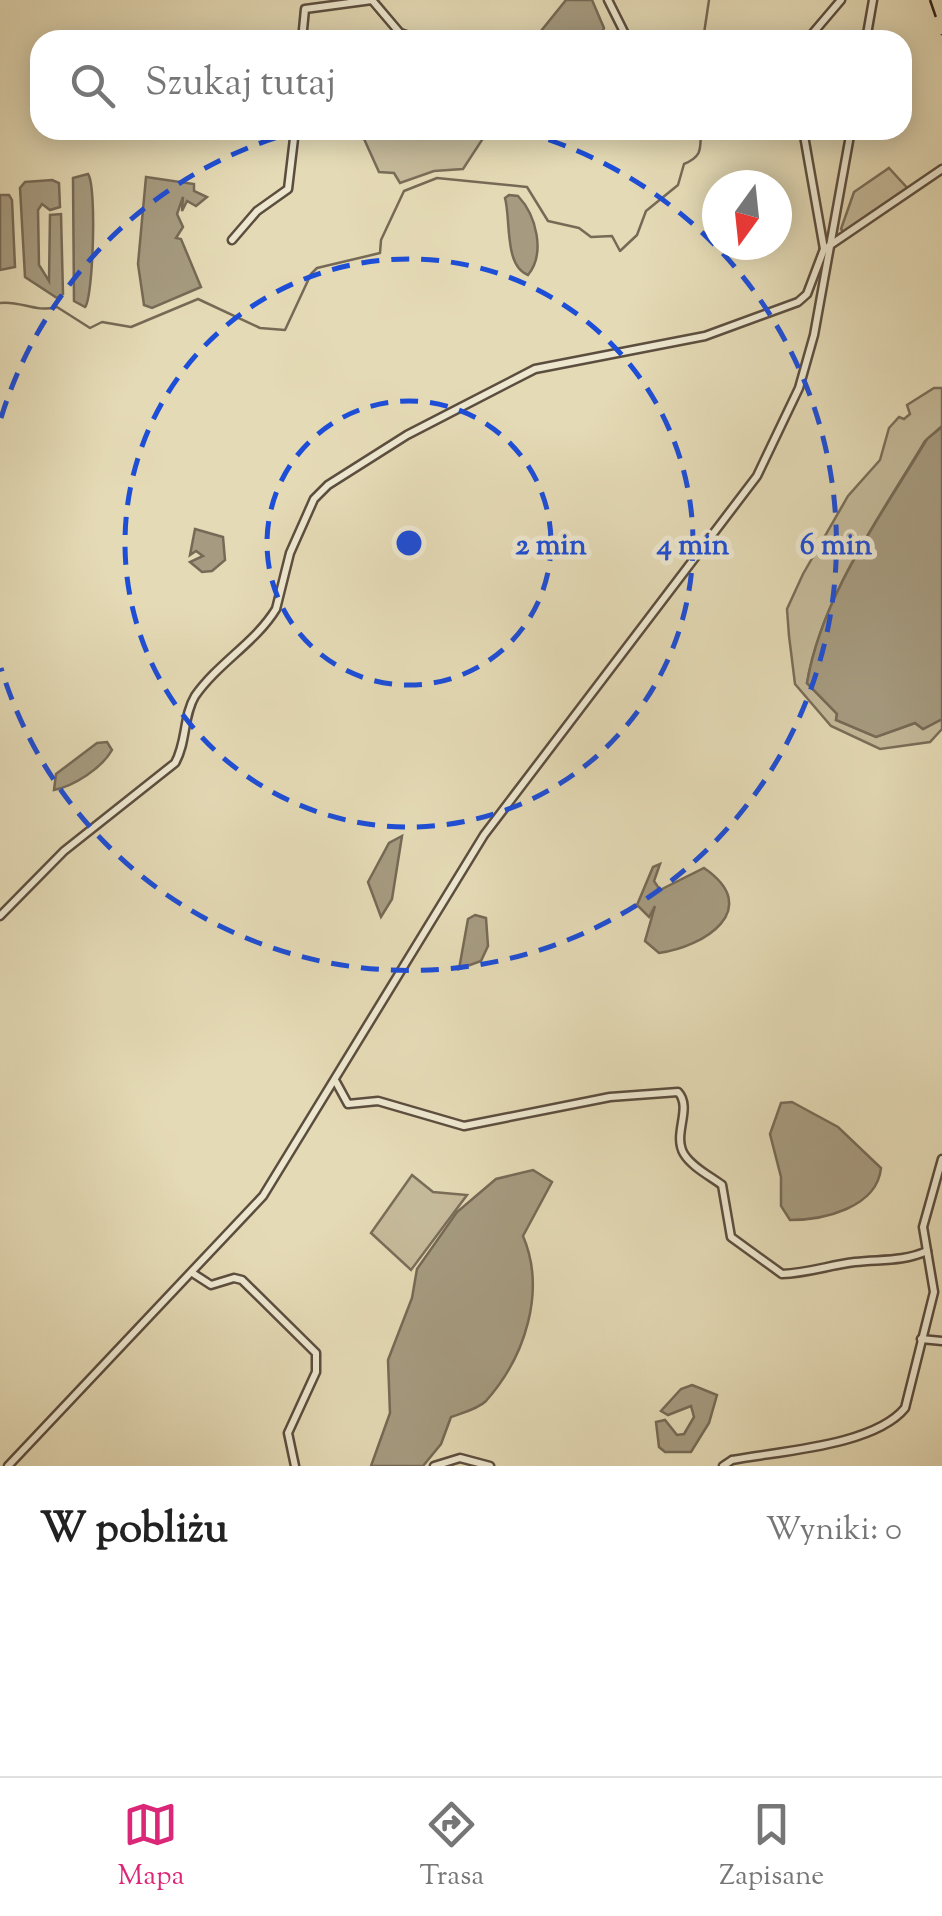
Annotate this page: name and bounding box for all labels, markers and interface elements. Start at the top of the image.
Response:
search box [30,30,912,140]
icon: search [65,58,120,113]
text: Szukaj tutaj [145,58,336,112]
north arrow [702,170,792,260]
centre of rings [391,525,427,561]
text: 2 min [515,525,587,568]
text: 4 min [656,525,730,568]
text: 6 min [800,525,872,568]
text: W pobliżu [40,1501,228,1561]
text: Wyniki: 0 [766,1508,902,1554]
tab: Mapa [118,1797,184,1897]
tab: Trasa [420,1797,484,1897]
tab: Zapisane [719,1797,824,1897]

